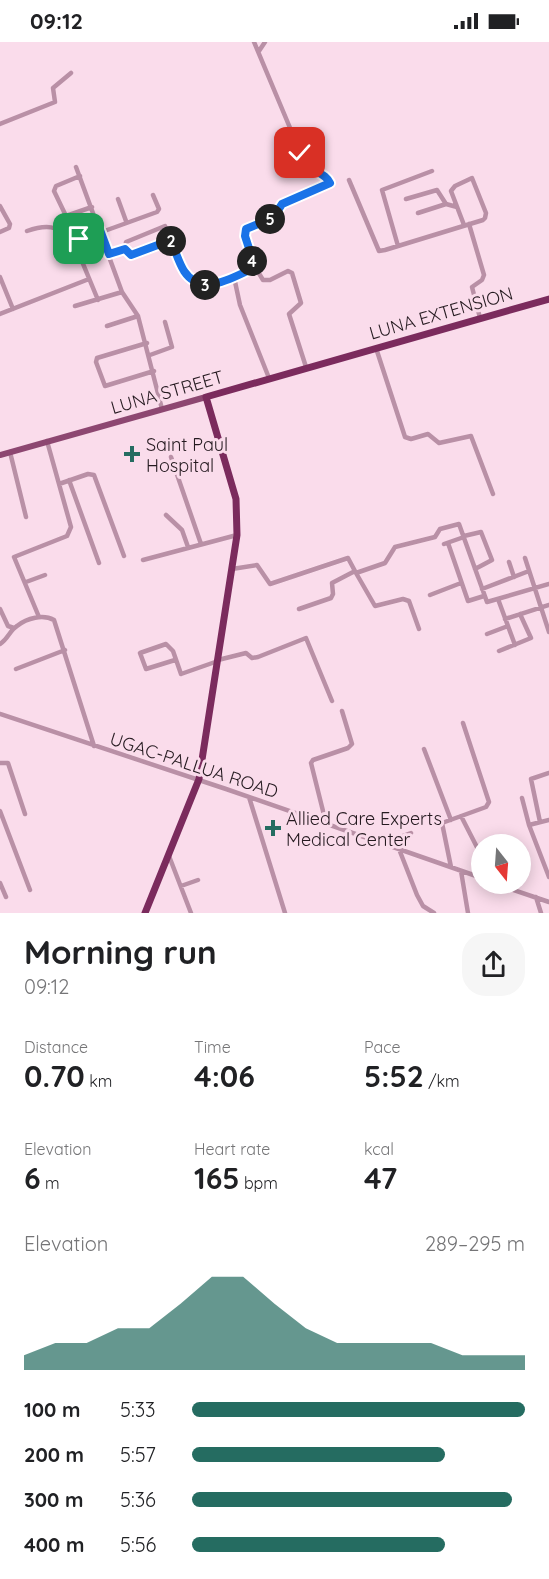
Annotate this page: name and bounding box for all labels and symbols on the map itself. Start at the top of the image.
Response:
pin [274,127,325,178]
pin: 5 [255,204,285,234]
pin [53,213,104,264]
pin: 2 [156,226,186,256]
pin: 4 [237,246,267,276]
pin: 3 [190,270,220,300]
street label: LUNA EXTENSION [366,281,516,345]
street label: LUNA STREET [108,365,226,419]
place label: Saint Paul Hospital [146,433,228,477]
marker: Saint Paul Hospital [123,445,141,463]
street label: UGAC-PALLUA ROAD [107,727,281,803]
place label: Allied Care Experts Medical Center [286,807,442,851]
marker: Allied Care Experts Medical Center [264,819,282,837]
north arrow [471,834,531,894]

